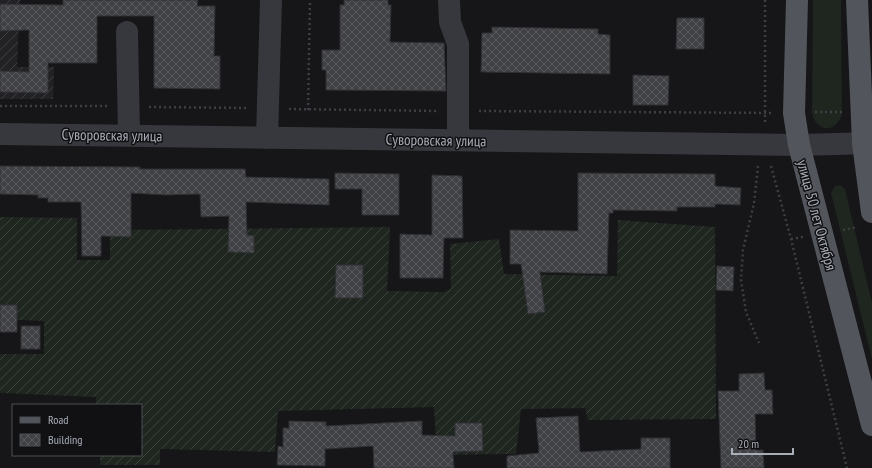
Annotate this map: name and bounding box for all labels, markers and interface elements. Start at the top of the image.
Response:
street label: Суворовская улица [61,125,163,145]
street label: Суворовская улица [385,130,487,150]
street label: улица 50 лет Октября [793,157,841,273]
legend [12,404,142,456]
text: Road [48,412,68,427]
scale bar [732,430,793,456]
text: Building [48,432,83,447]
text: 20 m [738,436,759,451]

